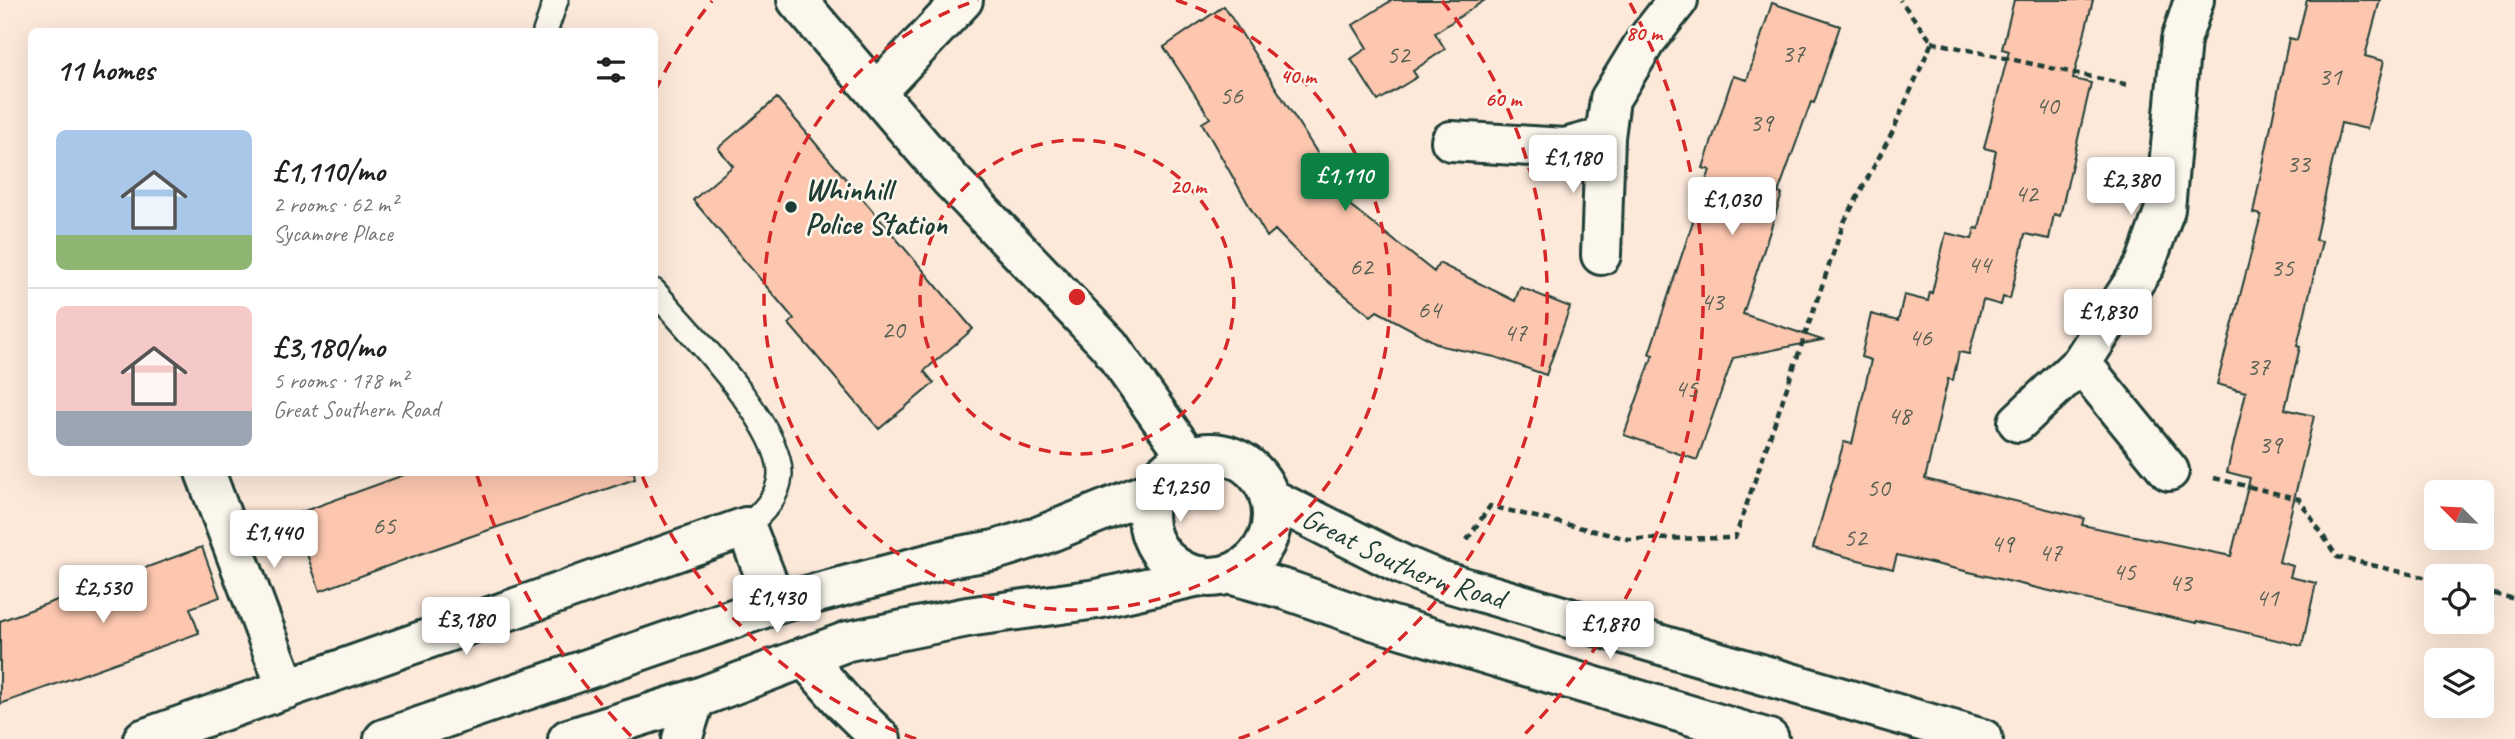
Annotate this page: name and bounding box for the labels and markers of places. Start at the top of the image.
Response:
pin: £1,180 [1516,136,1630,195]
pin: £1,110 [1288,154,1402,213]
pin: £2,380 [2074,158,2188,217]
place label: Whinhill Police Station [805,171,948,243]
pin: £1,030 [1675,177,1789,237]
marker: Whinhill Police Station [783,199,799,215]
centre of rings [1065,285,1089,309]
pin: £1,830 [2051,290,2165,349]
pin: £1,250 [1123,464,1237,524]
pin: £1,440 [217,510,331,570]
pin: £2,530 [46,566,160,625]
pin: £1,430 [720,576,834,635]
pin: £3,180 [409,598,523,657]
pin: £1,870 [1553,602,1667,661]

